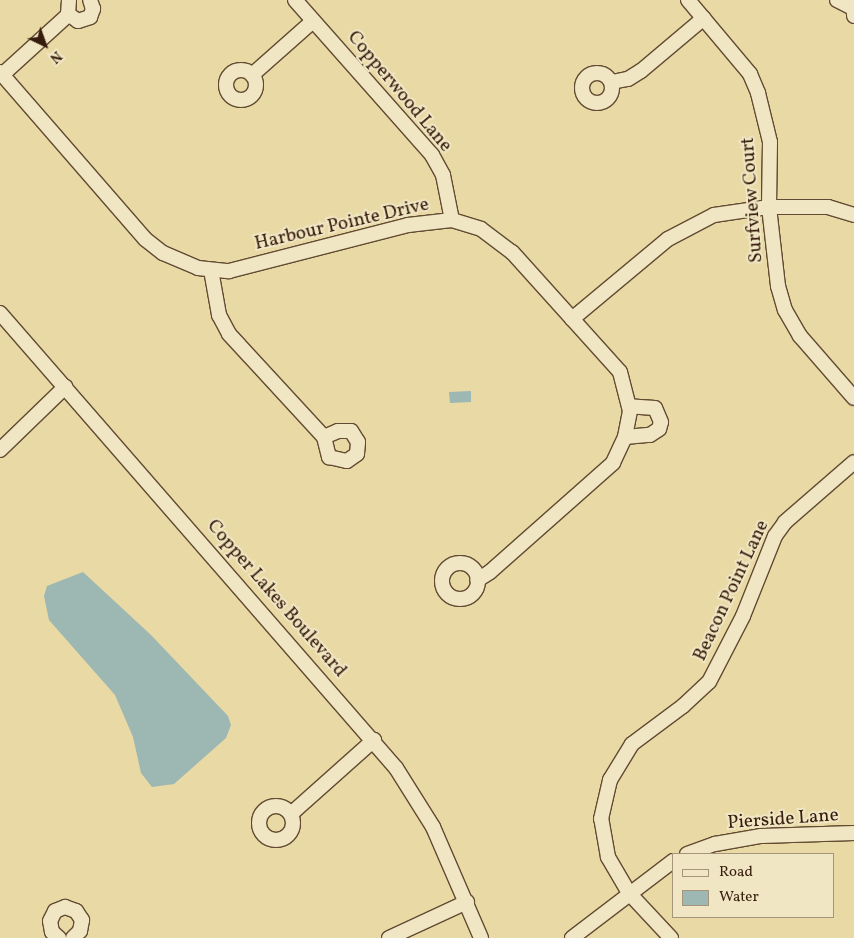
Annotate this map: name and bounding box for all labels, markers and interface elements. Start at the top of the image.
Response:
north arrow [20,20,70,70]
street label: Copperwood Lane [342,27,456,157]
text: N [45,46,66,67]
street label: Surfview Court [737,136,769,264]
street label: Harbour Pointe Drive [253,194,431,256]
street label: Copper Lakes Boulevard [201,515,351,683]
street label: Beacon Point Lane [689,517,775,665]
street label: Pierside Lane [727,805,839,835]
legend [672,853,834,918]
text: Road [719,862,753,883]
text: Water [719,887,759,908]

